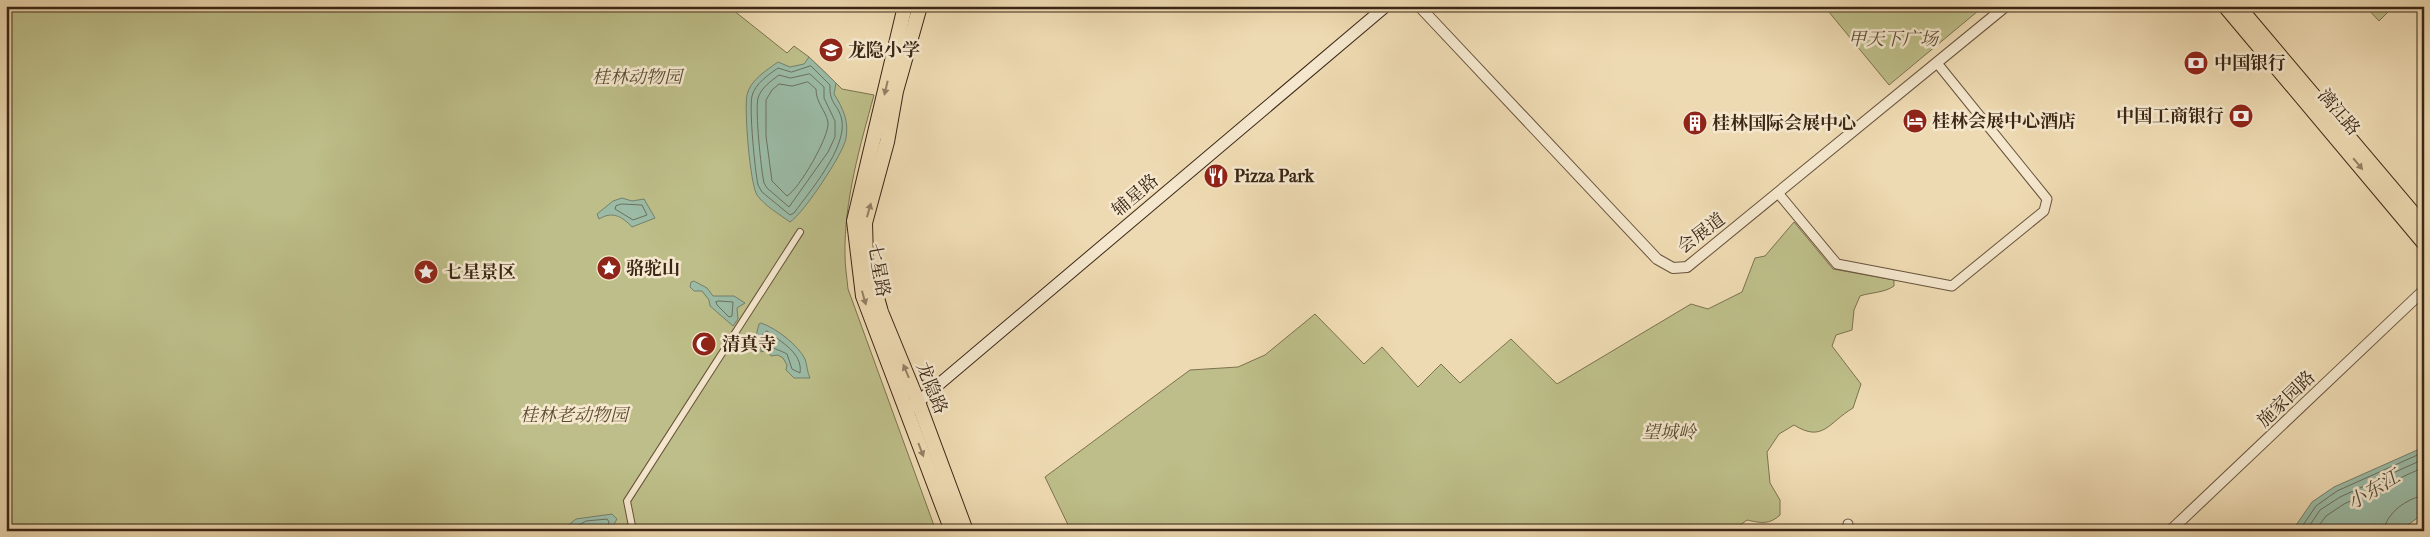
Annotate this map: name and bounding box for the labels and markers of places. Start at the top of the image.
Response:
school or university icon: 龙隐小学 [818,37,844,63]
place label: 龙隐小学 [848,40,920,61]
bank icon: 中国银行 [2183,50,2209,76]
place label: 中国银行 [2214,53,2286,74]
bank icon: 中国工商银行 [2228,103,2254,129]
place label: 中国工商银行 [2116,106,2224,127]
hotel icon: 桂林会展中心酒店 [1902,108,1928,134]
building icon: 桂林国际会展中心 [1682,110,1708,136]
place label: 桂林会展中心酒店 [1932,111,2076,132]
place label: 桂林国际会展中心 [1712,113,1856,134]
restaurant icon: Pizza Park [1203,163,1229,189]
place label: Pizza Park [1234,166,1315,187]
place icon: 骆驼山 [596,255,622,281]
place label: 骆驼山 [626,258,680,279]
place icon: 七星景区 [413,259,439,285]
place label: 七星景区 [444,262,516,283]
mosque icon: 清真寺 [691,331,717,357]
place label: 清真寺 [722,334,776,355]

